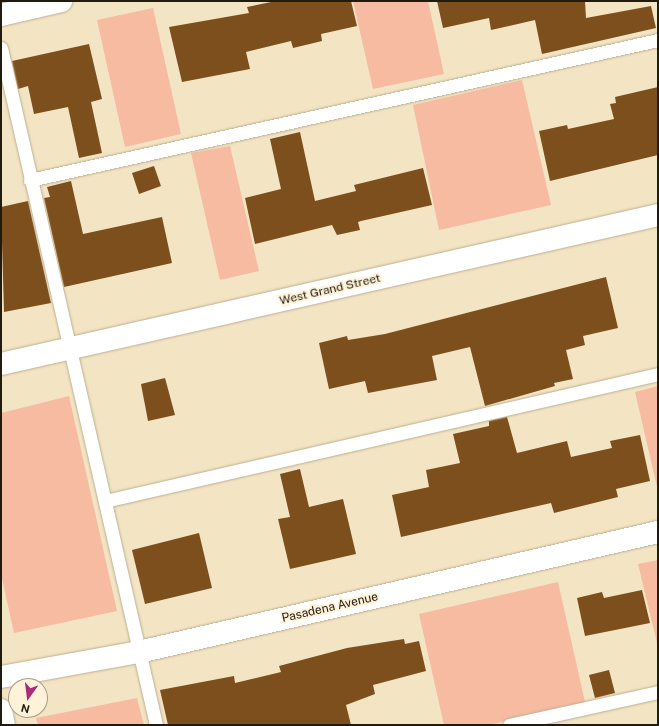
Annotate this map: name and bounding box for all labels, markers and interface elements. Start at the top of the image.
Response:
street label: West Grand Street [278,271,382,309]
street label: Pasadena Avenue [280,590,380,626]
north arrow [8,678,48,718]
text: N [20,702,31,716]

